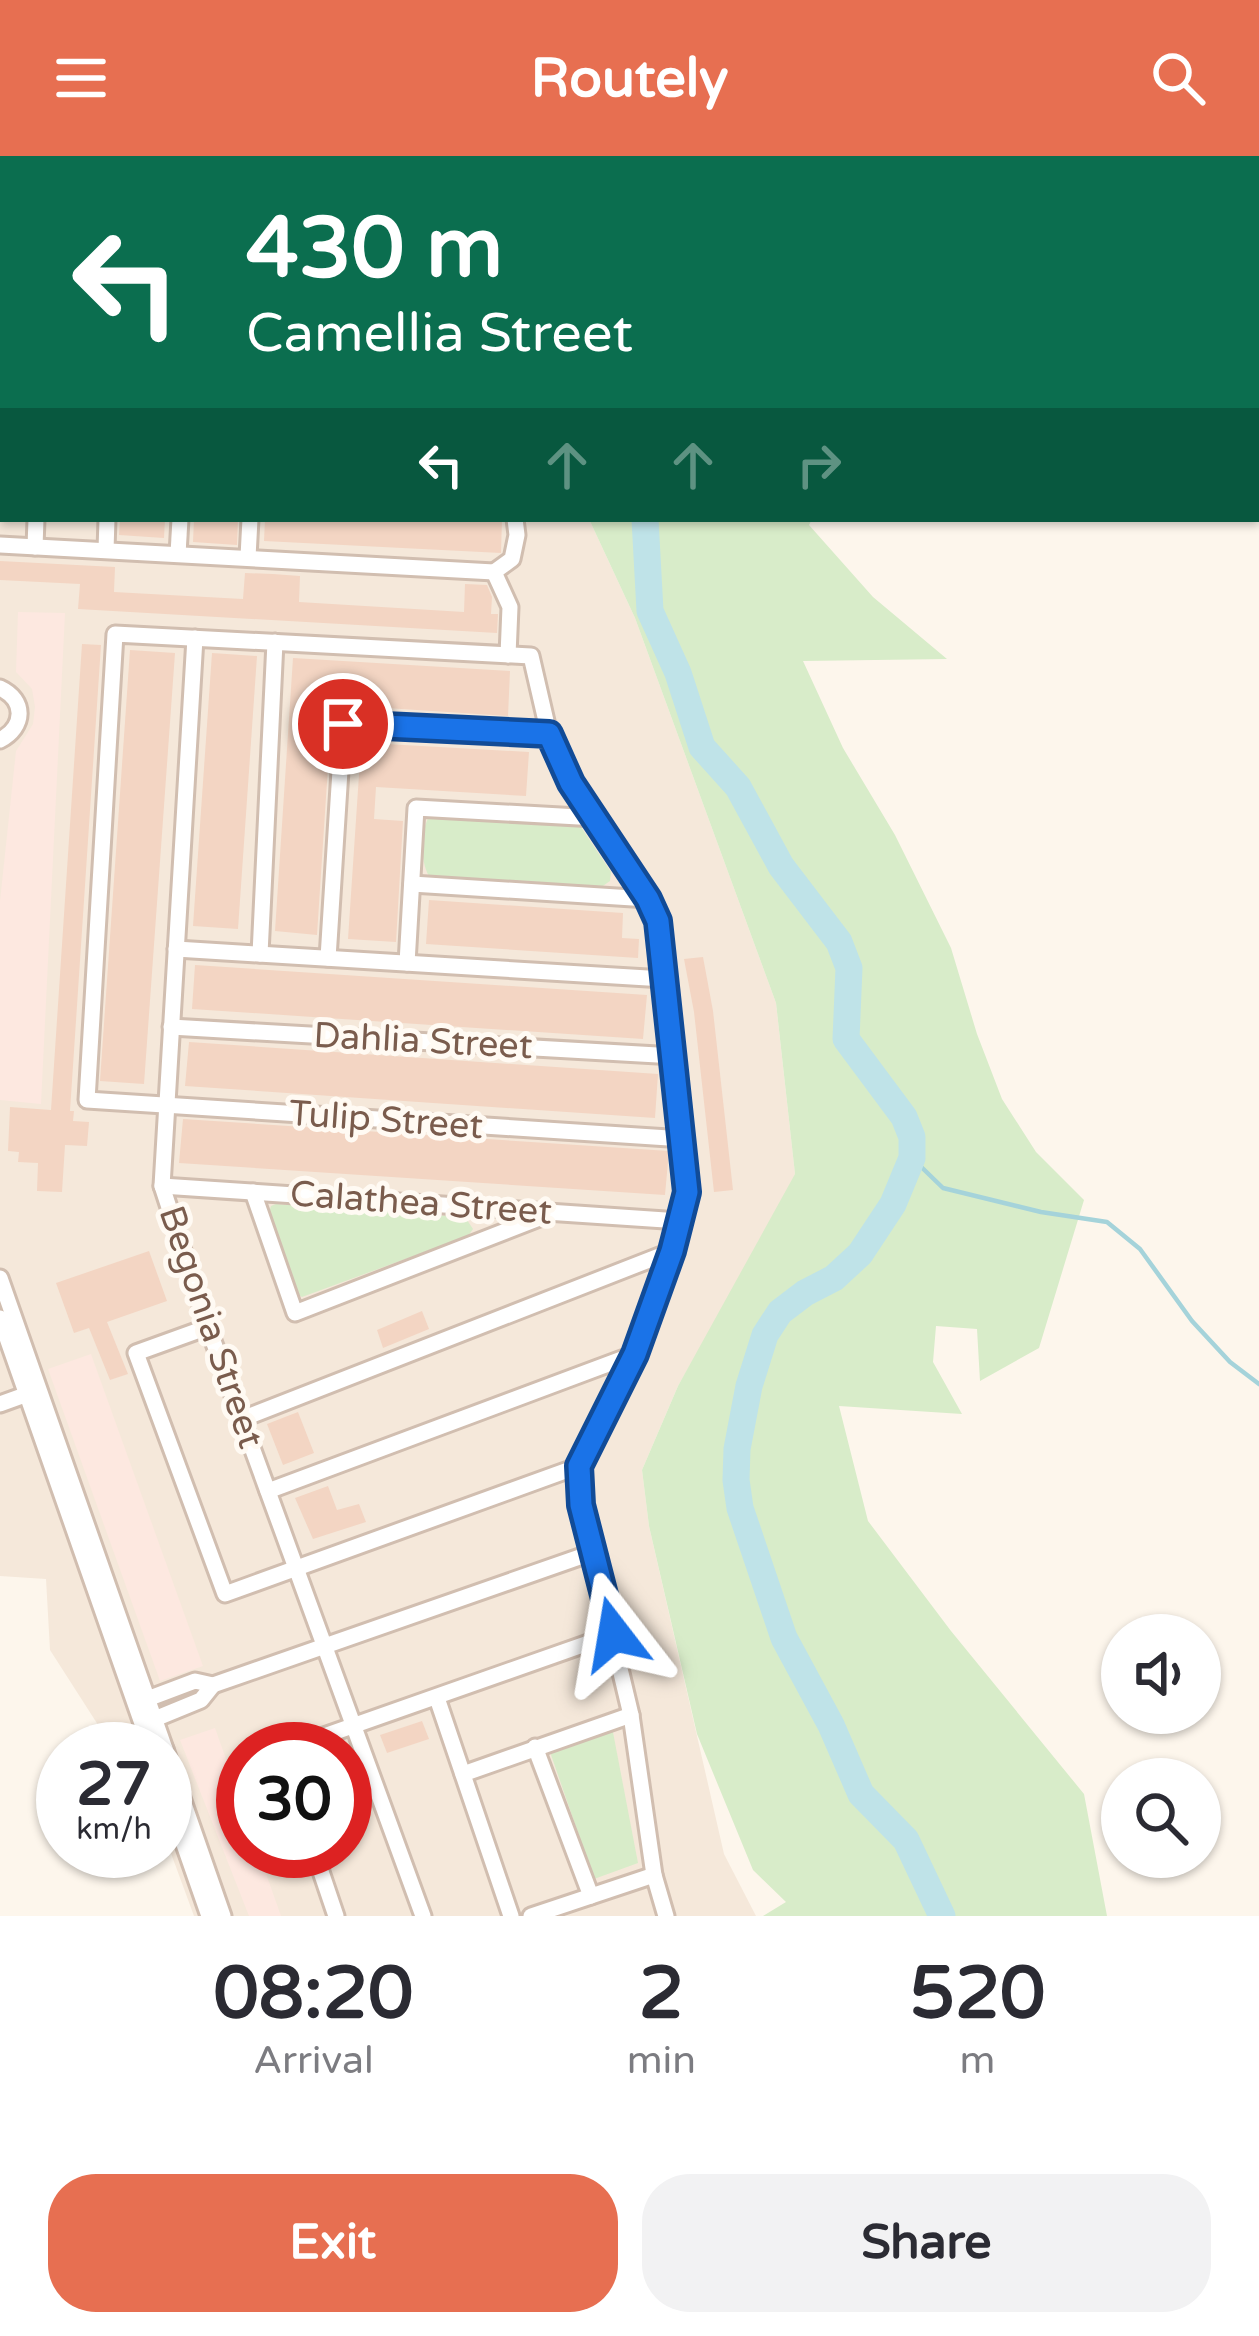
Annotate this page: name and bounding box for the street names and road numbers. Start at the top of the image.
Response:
street label: Dahlia Street [312,1014,534,1068]
street label: Tulip Street [287,1092,485,1148]
street label: Calathea Street [289,1172,553,1234]
street label: Begonia Street [149,1200,273,1454]

